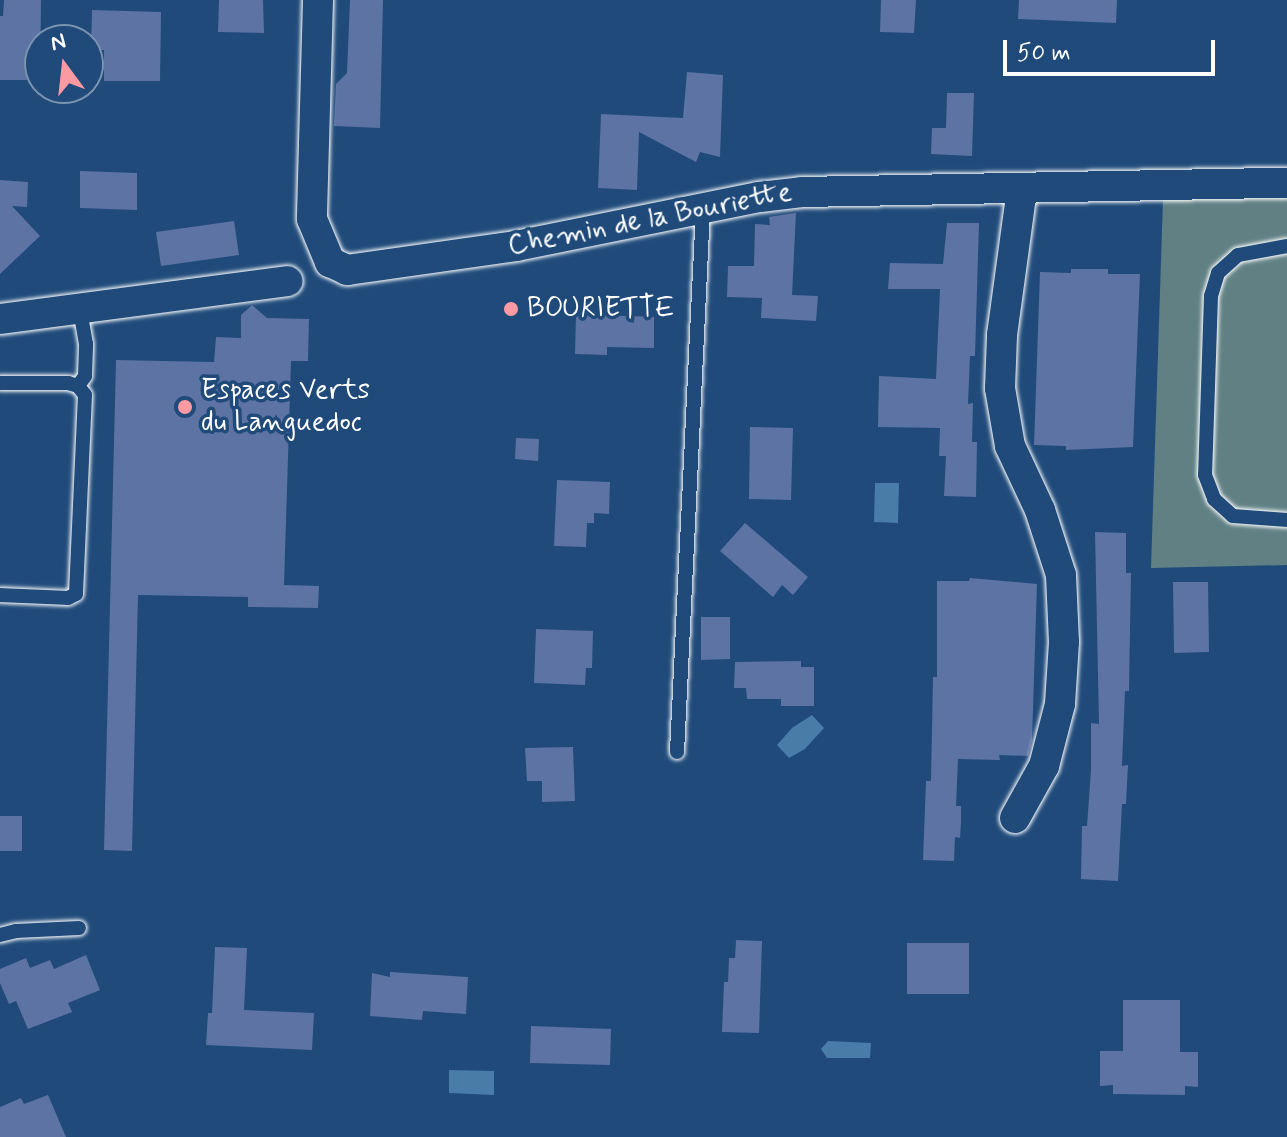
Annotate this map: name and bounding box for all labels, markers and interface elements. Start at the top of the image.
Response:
north arrow [24,24,104,104]
scale bar [1007,24,1219,74]
text: N [48,27,69,58]
text: 50 m [1017,38,1071,69]
street label: Chemin de la Bouriette [508,176,792,264]
place label: BOURIETTE [527,292,675,326]
marker: BOURIETTE [502,300,520,318]
place label: Espaces Verts du Languedoc [201,374,365,440]
marker: Espaces Verts du Languedoc [176,398,194,416]

